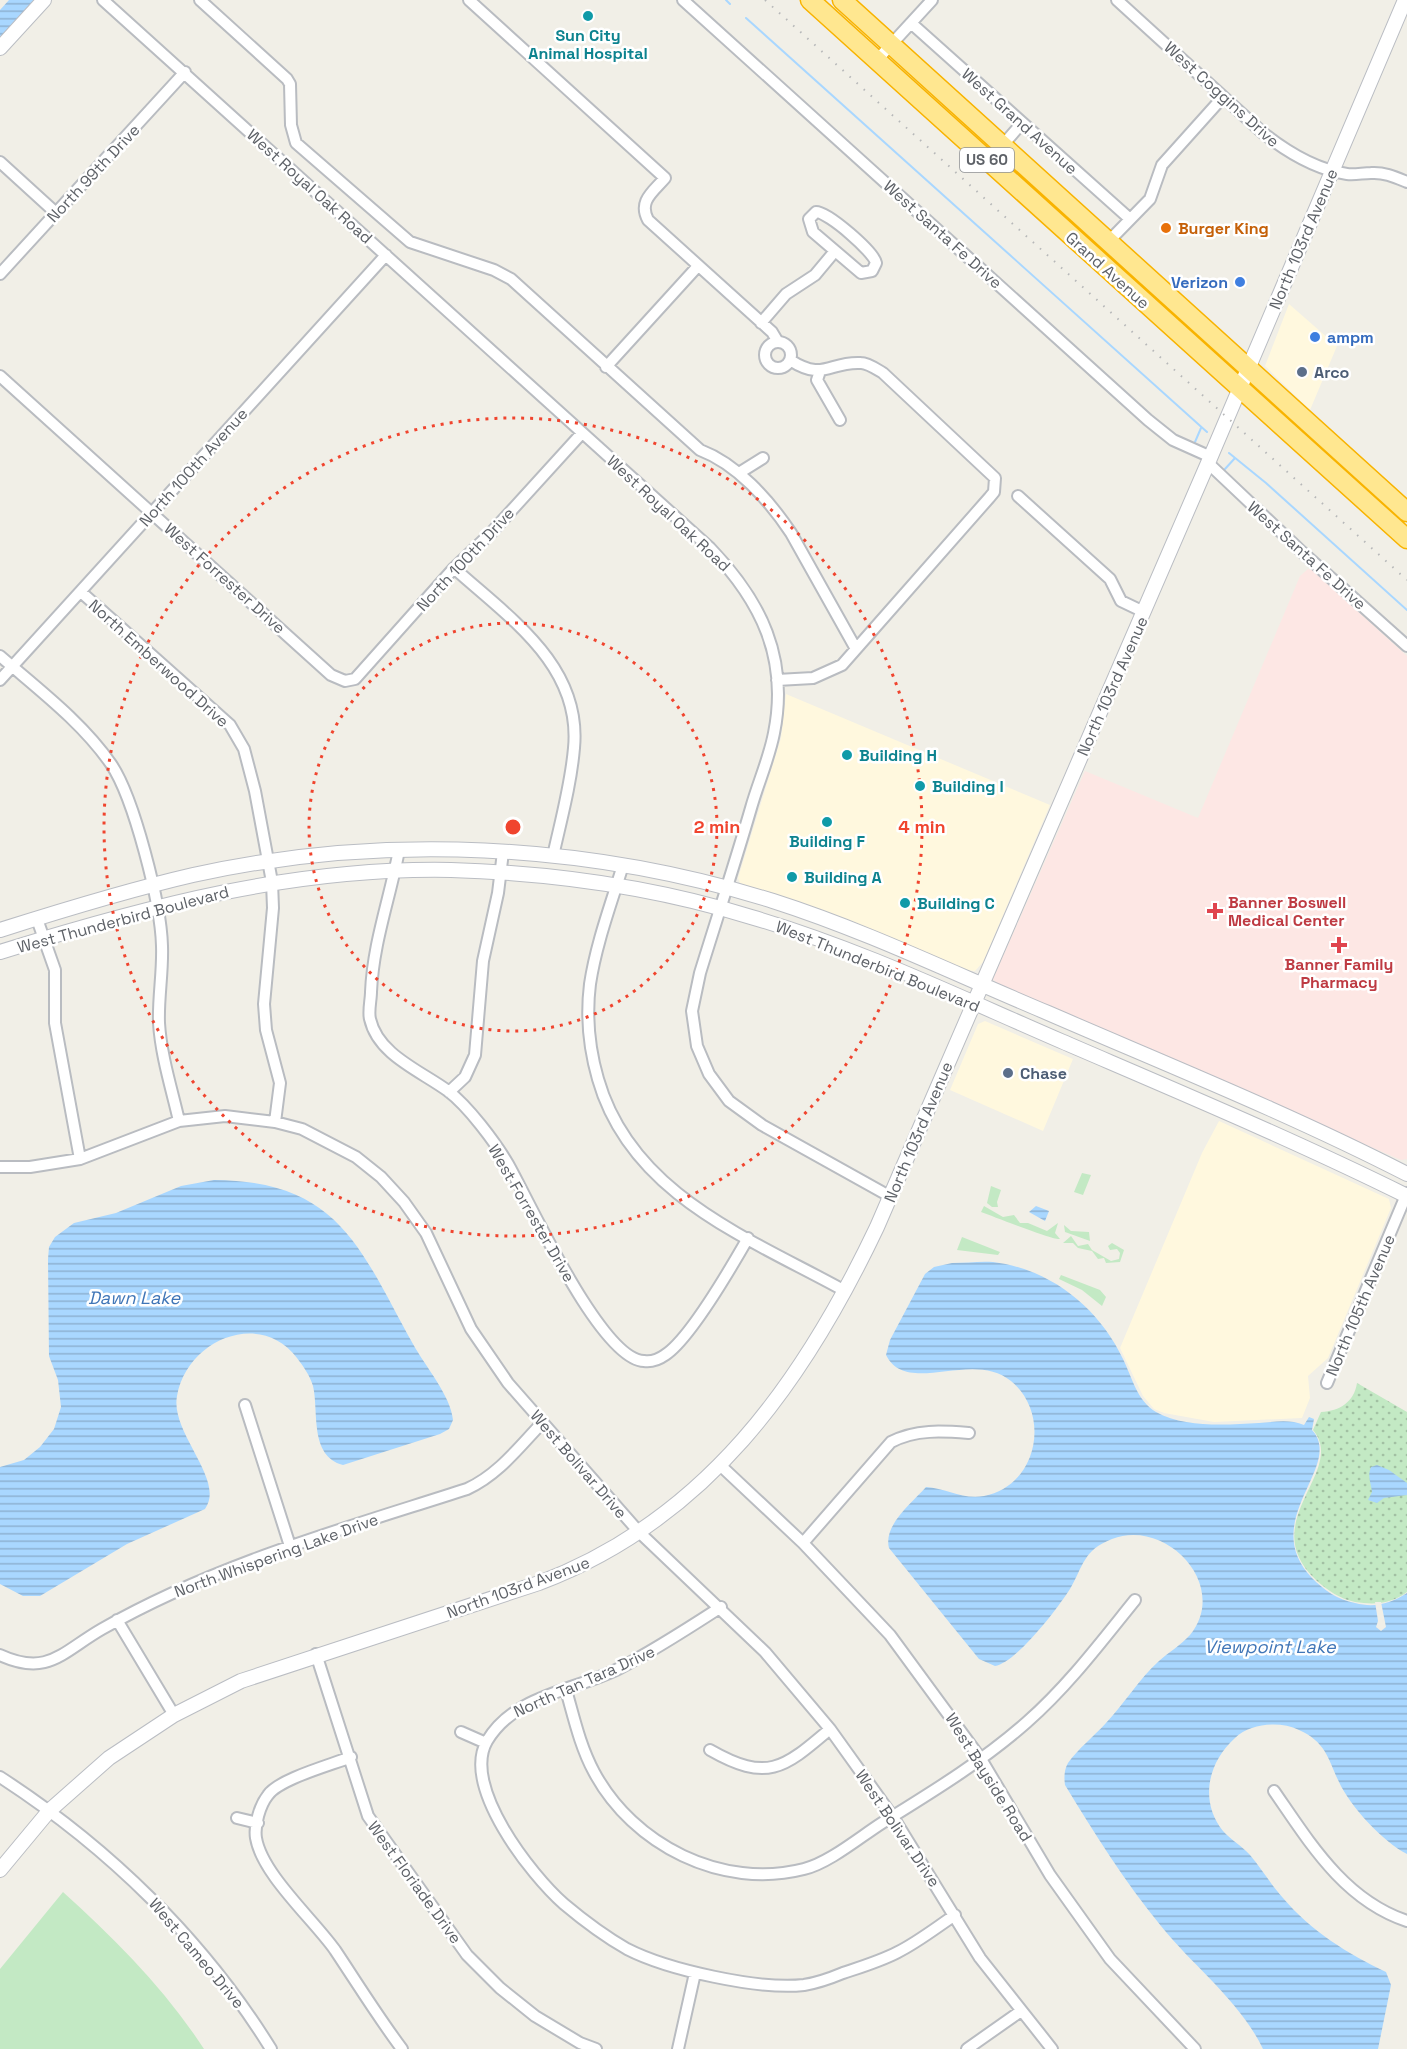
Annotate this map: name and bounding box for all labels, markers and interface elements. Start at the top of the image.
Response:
marker: Sun City Animal Hospital [581,9,595,23]
place label: Sun City Animal Hospital [528,25,648,64]
street label: West Coggins Drive [1160,37,1284,152]
street label: West Grand Avenue [957,64,1082,179]
street label: North 99th Drive [42,120,144,227]
street label: West Royal Oak Road [242,124,377,248]
road number: US 60 [960,148,1014,172]
street label: North 103rd Avenue [1264,166,1343,313]
street label: West Santa Fe Drive [879,176,1006,293]
place label: Burger King [1178,218,1269,239]
marker: Burger King [1159,221,1173,235]
street label: Grand Avenue [1061,227,1154,314]
place label: Verizon [1171,272,1228,293]
marker: Verizon [1233,275,1247,289]
place label: ampm [1327,327,1374,348]
marker: ampm [1308,330,1322,344]
place label: Arco [1314,362,1350,383]
marker: Arco [1295,365,1309,379]
street label: North 100th Avenue [135,404,252,531]
street label: West Royal Oak Road [602,450,735,576]
street label: West Santa Fe Drive [1243,497,1370,614]
street label: North 100th Drive [412,503,519,616]
street label: West Forrester Drive [160,518,290,638]
street label: North Emberwood Drive [84,595,233,732]
street label: North 103rd Avenue [1072,613,1153,759]
place label: Building H [859,745,937,766]
marker: Building H [840,748,854,762]
place label: Building I [932,776,1004,797]
marker: Building I [913,779,927,793]
text: 2 min [694,815,740,838]
marker: Building F [820,815,834,829]
text: 4 min [898,815,946,838]
centre of rings [503,817,523,837]
place label: Building F [789,831,866,852]
place label: Building A [804,867,882,888]
marker: Building A [785,870,799,884]
street label: West Thunderbird Boulevard [15,881,231,958]
place label: Banner Boswell Medical Center [1228,892,1346,931]
place label: Building C [917,893,995,914]
marker: Building C [898,896,912,910]
marker: Banner Boswell Medical Center [1206,902,1224,920]
street label: West Thunderbird Boulevard [773,916,983,1017]
marker: Banner Family Pharmacy [1332,938,1346,952]
place label: Banner Family Pharmacy [1285,954,1393,993]
street label: North 103rd Avenue [879,1059,958,1206]
place label: Chase [1020,1063,1067,1084]
marker: Chase [1001,1066,1015,1080]
street label: West Forrester Drive [483,1140,580,1286]
street label: North 105th Avenue [1321,1231,1400,1379]
water label: Dawn Lake [88,1286,181,1309]
street label: West Bolivar Drive [526,1406,632,1523]
street label: North Whispering Lake Drive [171,1509,381,1602]
street label: North 103rd Avenue [444,1552,593,1623]
water label: Viewpoint Lake [1204,1635,1337,1658]
street label: North Tan Tara Drive [510,1641,658,1722]
street label: West Bayside Road [940,1709,1037,1846]
street label: West Bolivar Drive [850,1765,945,1891]
street label: West Floriade Drive [363,1817,466,1948]
street label: West Cameo Drive [144,1894,249,2013]

